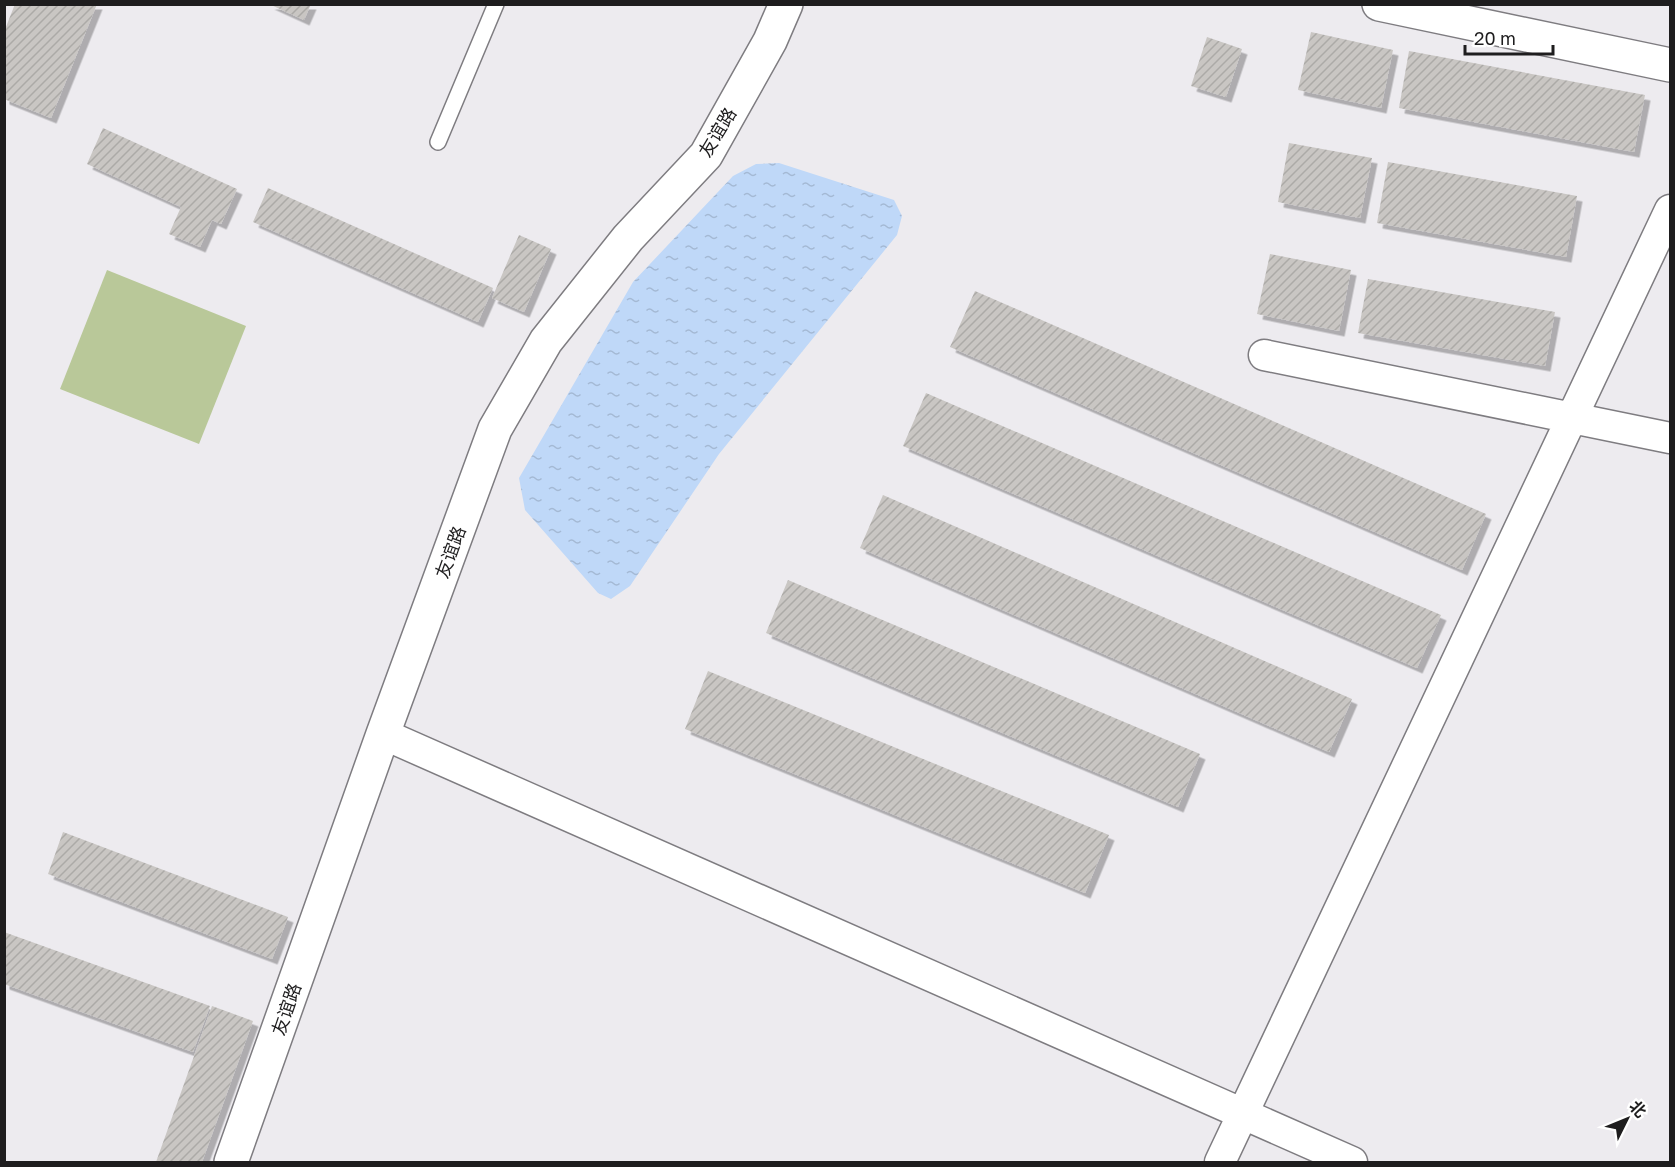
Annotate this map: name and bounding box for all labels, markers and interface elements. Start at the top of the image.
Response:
scale bar [1465,18,1554,56]
text: 20 m [1474,27,1516,49]
street label: 友谊路 [694,103,740,161]
street label: 友谊路 [430,523,470,581]
street label: 友谊路 [267,980,305,1038]
north arrow [1597,1089,1657,1149]
text: 北 [1625,1096,1651,1121]

